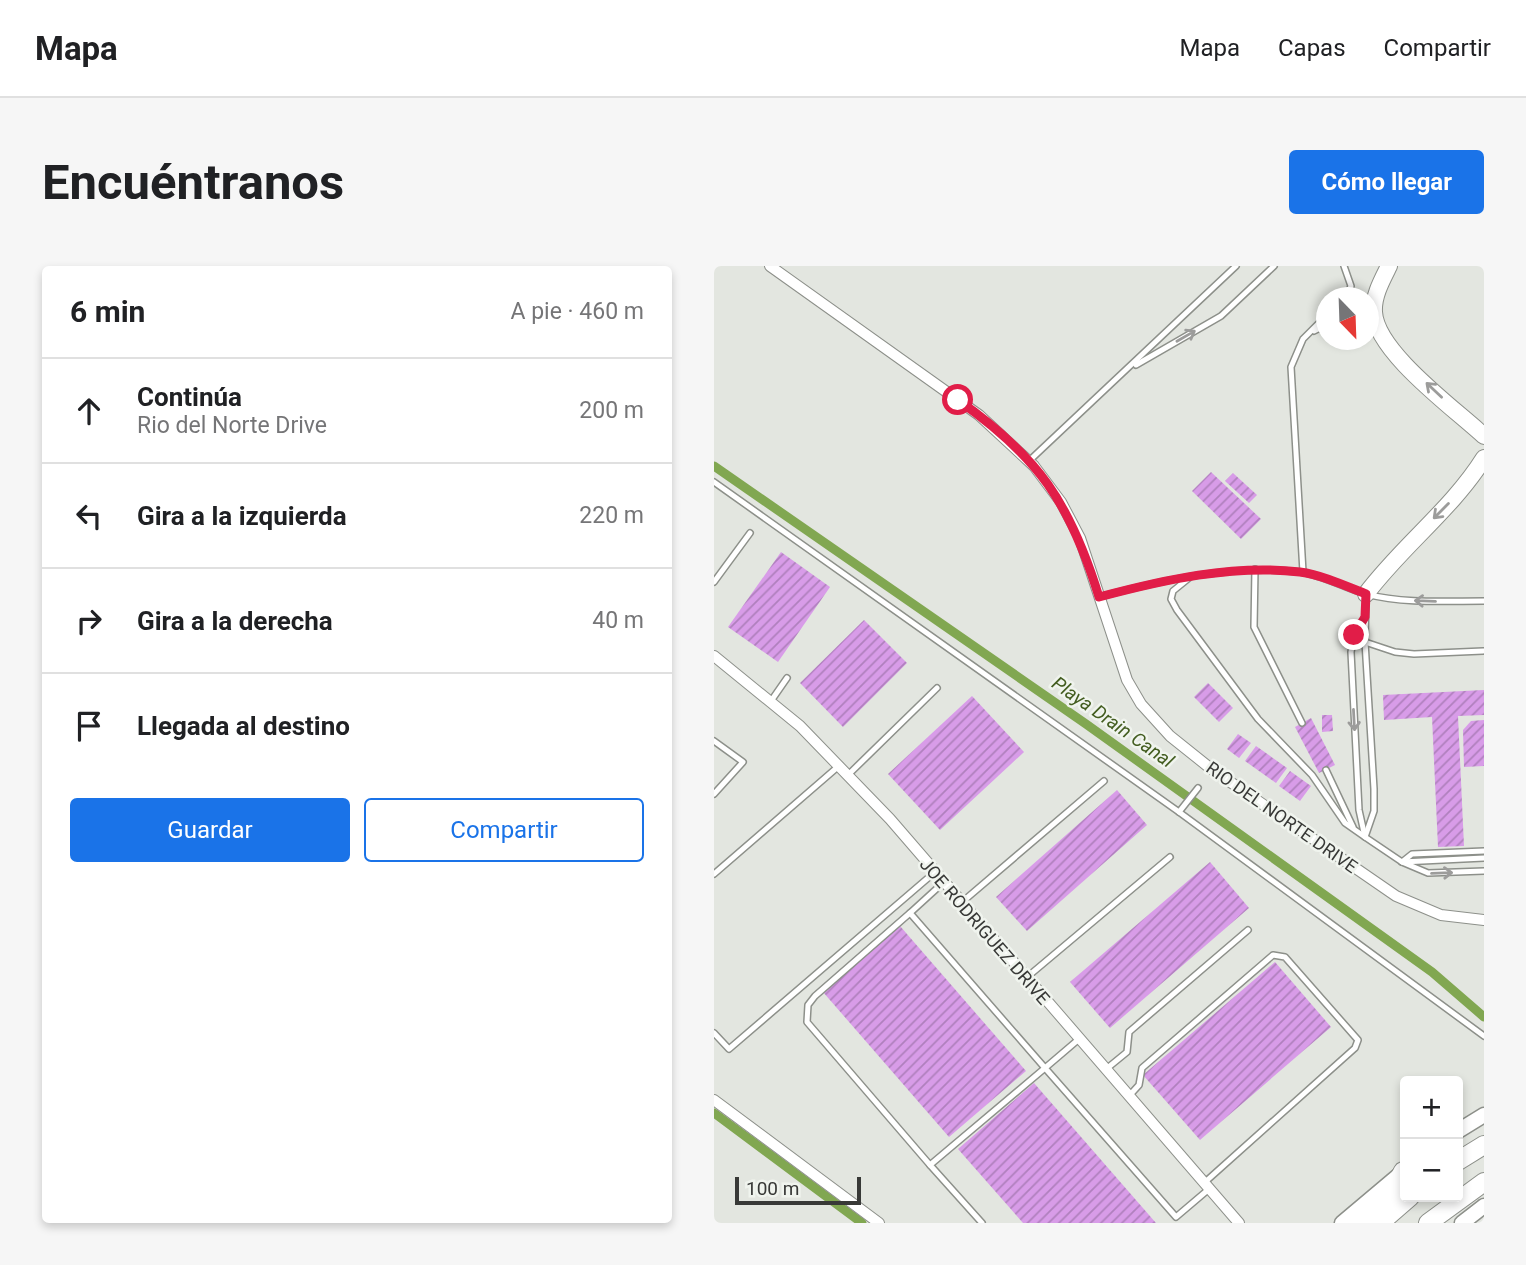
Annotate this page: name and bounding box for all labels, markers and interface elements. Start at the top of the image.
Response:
text: Mapa [35,29,118,68]
text: Mapa [1179,34,1240,62]
text: Capas [1278,34,1346,62]
text: Compartir [1384,34,1491,62]
button: Cómo llegar [1289,150,1484,214]
text: Encuéntranos [42,154,344,211]
north arrow [1316,287,1379,350]
text: 6 min [70,294,145,329]
text: A pie · 460 m [511,298,644,325]
one-way arrow [1176,328,1196,342]
text: Continúa [137,382,242,412]
one-way arrow [1425,382,1443,398]
route start [942,384,973,415]
icon: ahead [70,392,108,430]
text: 200 m [579,397,644,424]
text: Rio del Norte Drive [137,412,327,439]
icon: left [70,497,108,535]
text: Gira a la izquierda [137,501,347,531]
text: 220 m [579,502,644,529]
one-way arrow [1432,502,1449,519]
one-way arrow [1414,594,1437,607]
icon: right [70,602,108,640]
text: Gira a la derecha [137,606,333,636]
text: 40 m [592,607,644,634]
route end [1338,619,1369,650]
water label: Playa Drain Canal [1048,671,1179,773]
icon: arrive [70,707,108,745]
one-way arrow [1348,708,1361,731]
text: Llegada al destino [137,711,350,741]
street label: RIO DEL NORTE DRIVE [1202,757,1362,877]
button: Guardar [70,798,350,862]
button: Compartir [364,798,644,862]
street label: JOE RODRIGUEZ DRIVE [916,853,1054,1009]
one-way arrow [1430,866,1453,879]
map controls [1400,1076,1463,1202]
button: + [1400,1076,1463,1139]
button: − [1400,1139,1463,1202]
scale bar [735,1174,861,1206]
text: 100 m [746,1177,799,1200]

